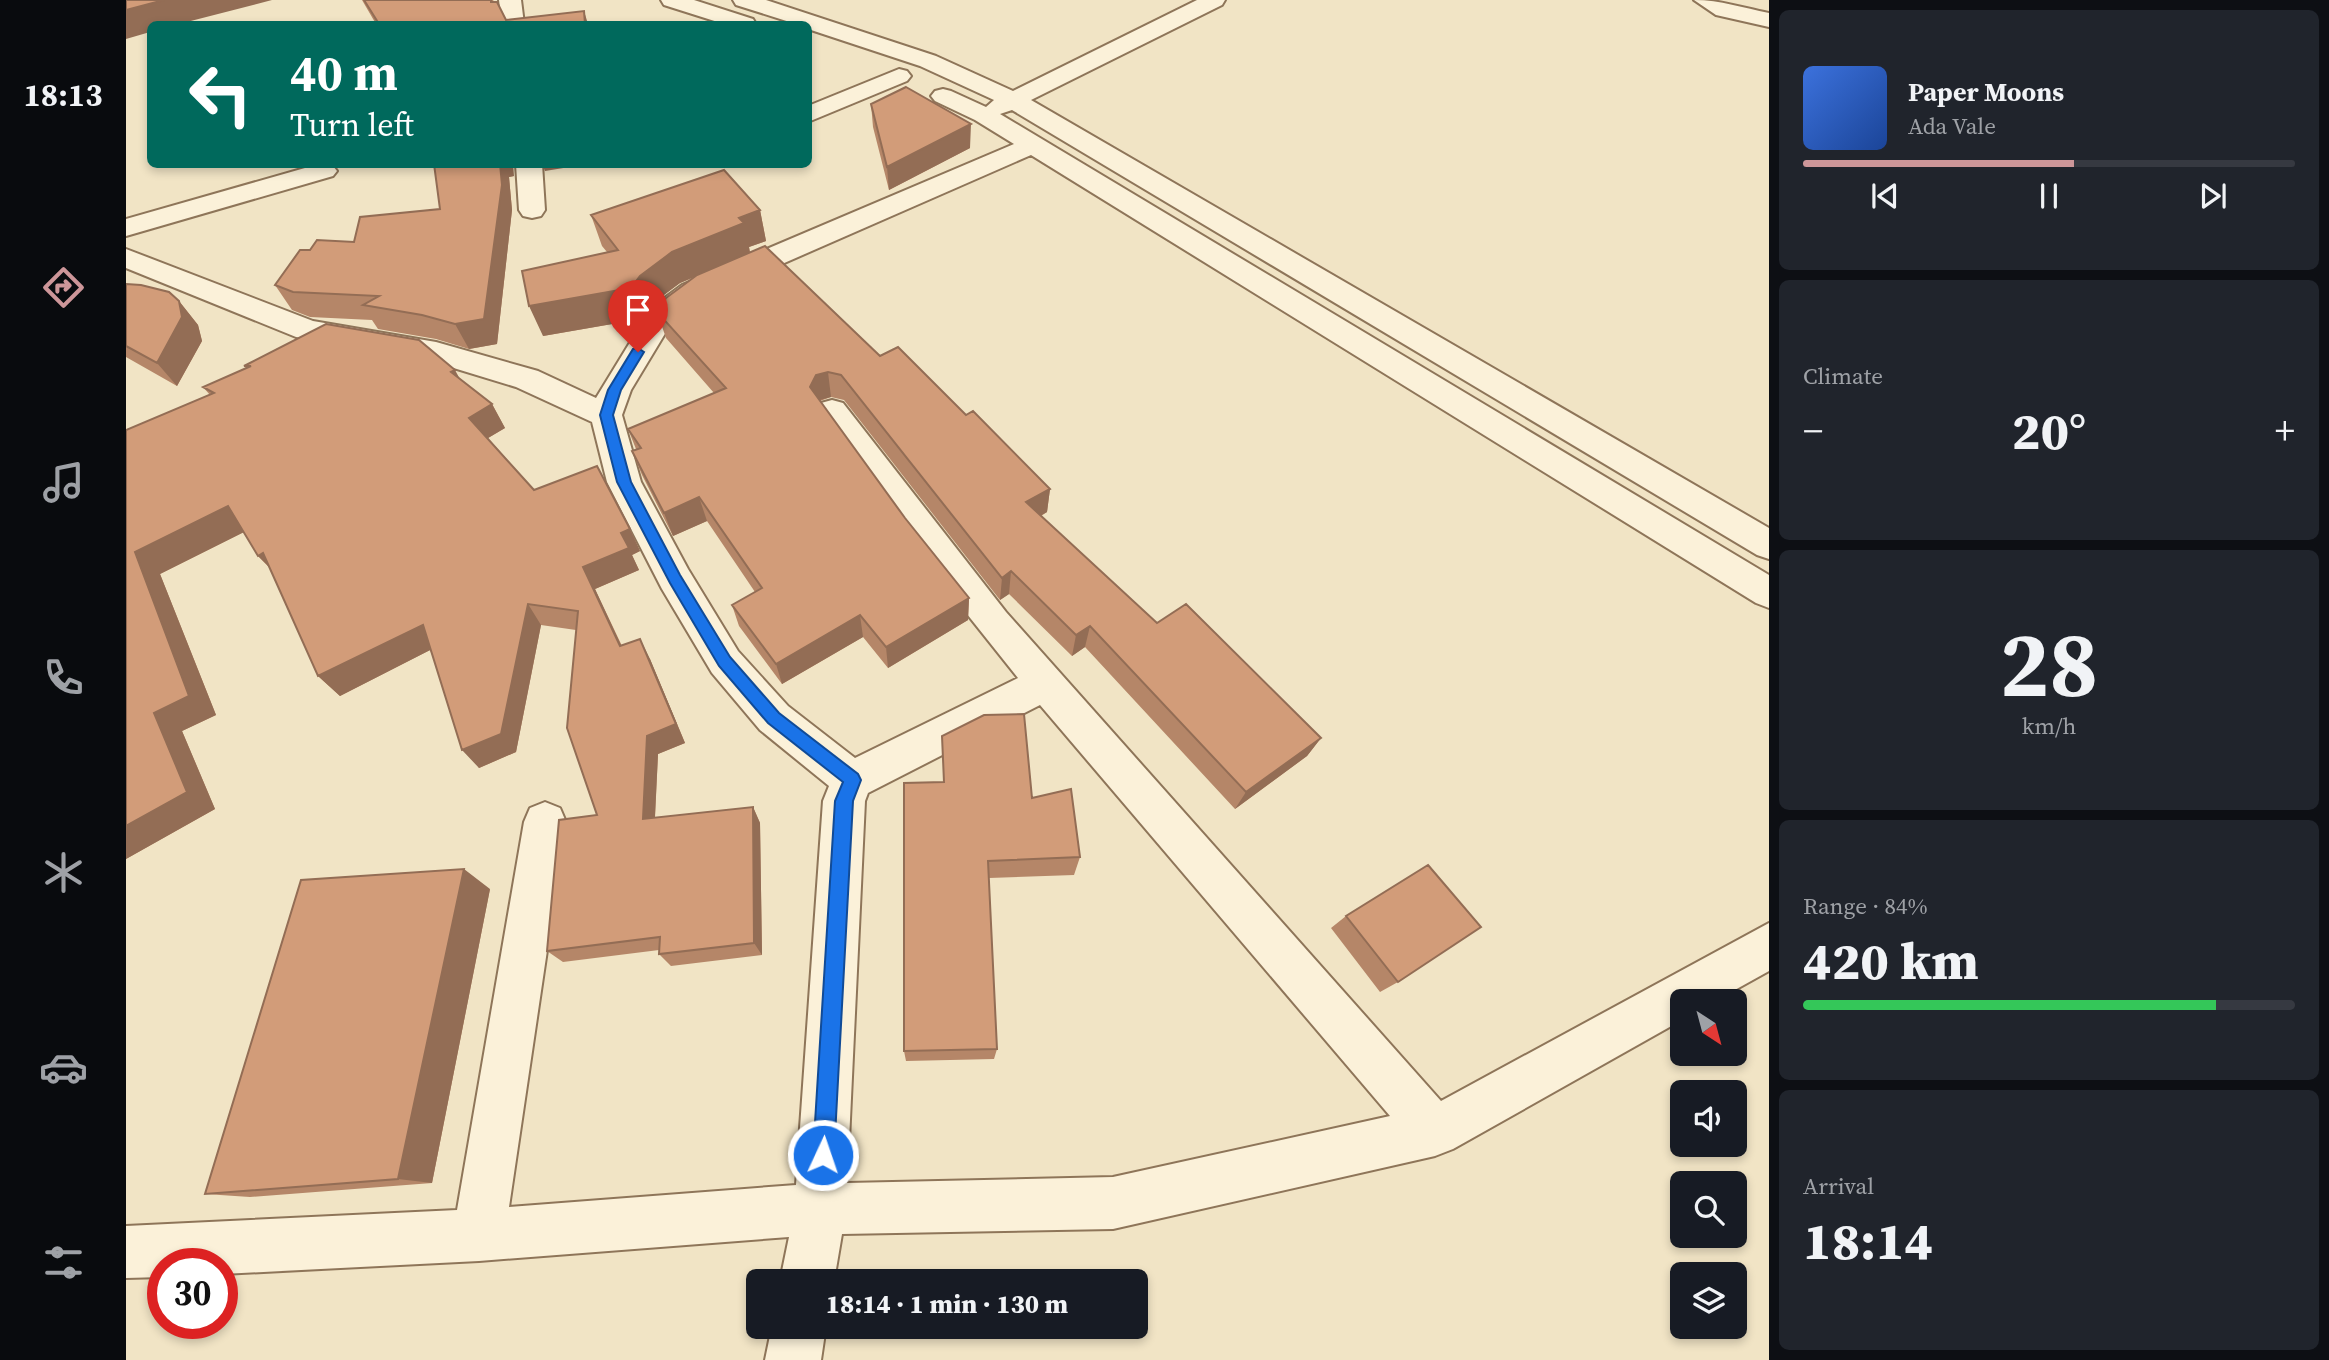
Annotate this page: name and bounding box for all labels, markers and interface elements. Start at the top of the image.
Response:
text: 40 m [290,39,398,106]
icon: left [175,49,266,140]
text: 18:13 [24,73,102,117]
text: Paper Moons [1908,74,2064,110]
text: Turn left [290,103,414,147]
text: Ada Vale [1908,110,1996,142]
icon: previous [1866,177,1904,215]
icon: pause [2030,177,2068,215]
icon: next [2194,177,2232,215]
icon: directions [39,263,88,312]
pin [608,280,668,352]
icon: arrive [619,291,657,329]
text: Climate [1803,360,1883,392]
text: 20° [2012,395,2086,466]
text: − [1803,405,1823,457]
text: + [2275,405,2295,457]
icon: music [39,458,88,507]
text: 28 [2000,602,2098,726]
icon: phone [39,653,88,702]
text: km/h [2022,710,2076,742]
icon: climate [39,848,88,897]
text: Range · 84% [1803,890,1928,922]
text: 420 km [1803,925,1979,996]
north arrow [1670,989,1746,1066]
map controls [1670,989,1747,1339]
icon: car [39,1043,88,1092]
button: sound [1670,1080,1747,1157]
position arrow [786,1118,860,1192]
text: Arrival [1803,1170,1874,1202]
button: search [1670,1171,1747,1248]
text: 18:14 [1803,1205,1933,1276]
icon: filters [39,1238,88,1287]
speed limit sign: 30 [147,1248,238,1339]
button: layers [1670,1262,1747,1339]
text: 18:14 · 1 min · 130 m [826,1286,1068,1322]

